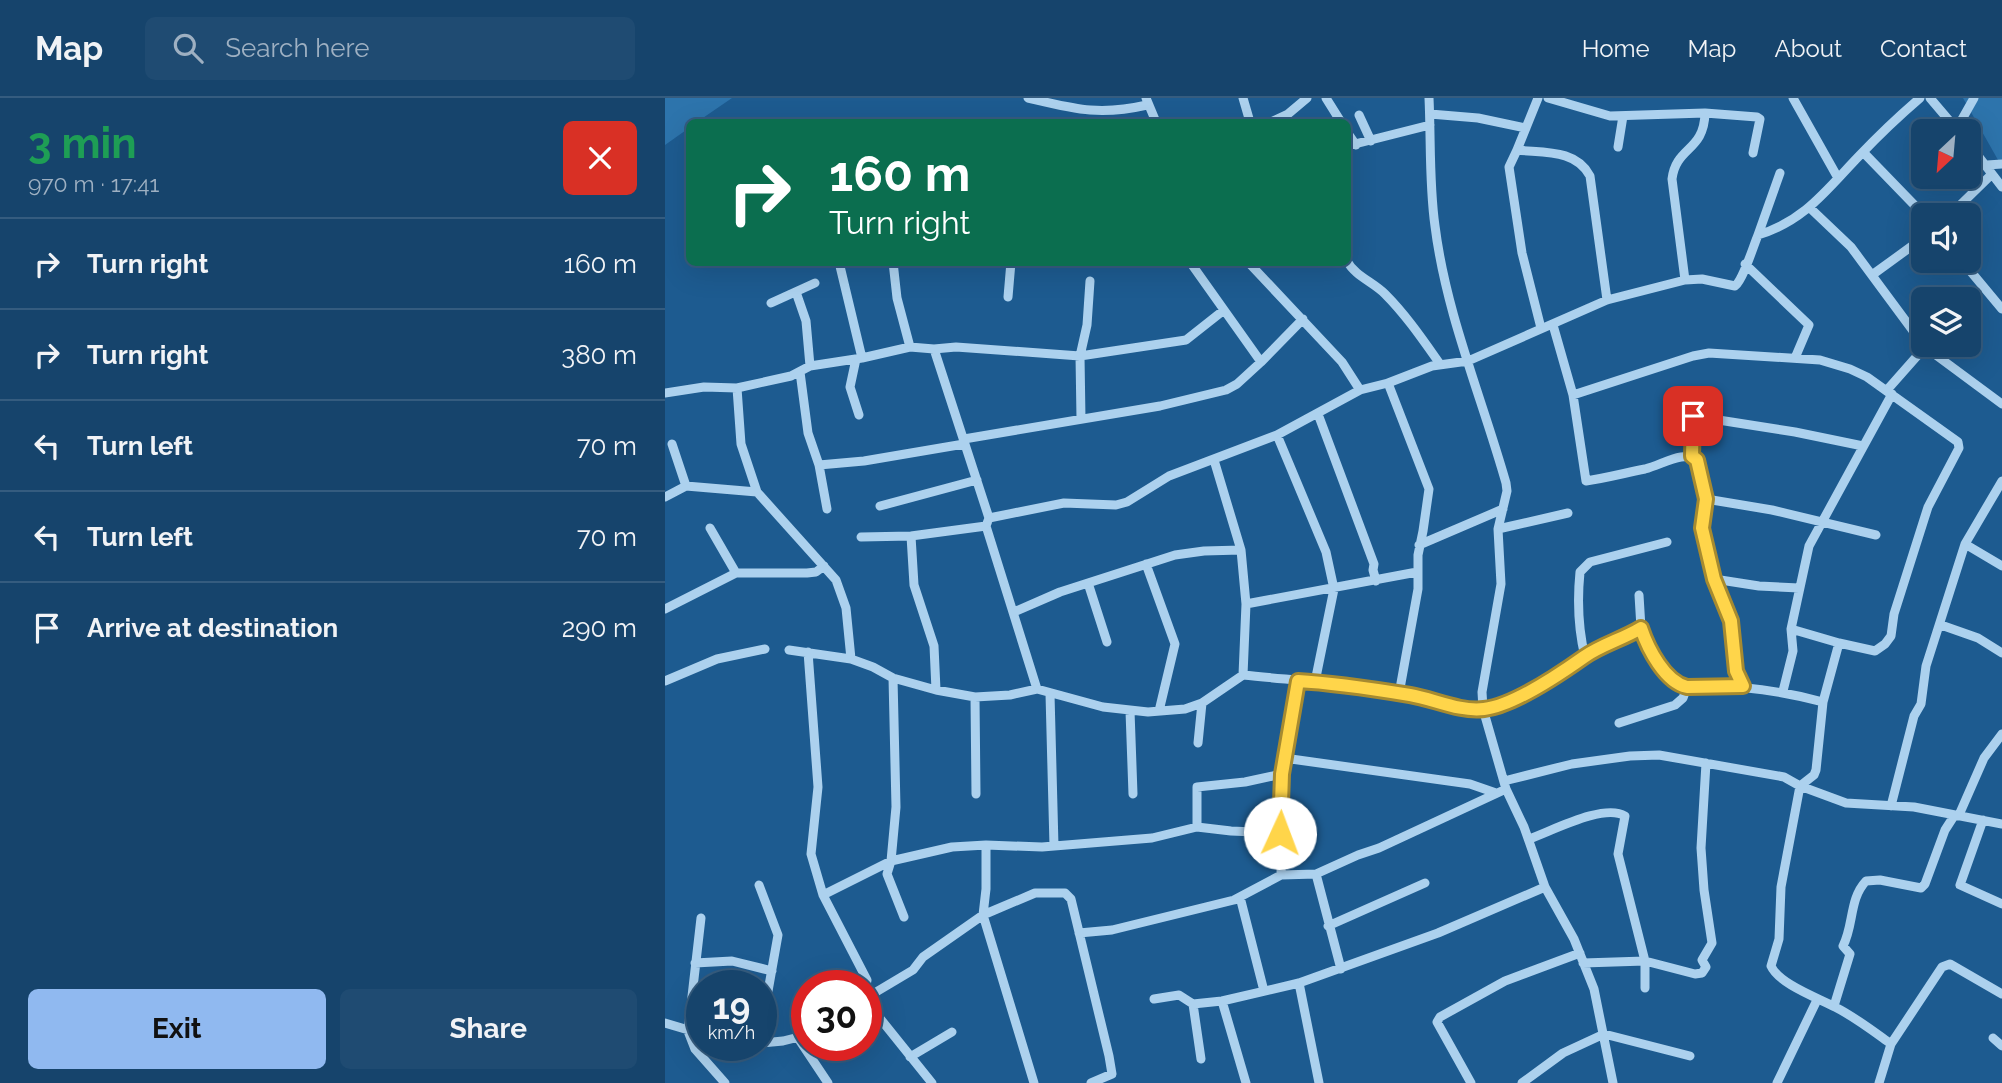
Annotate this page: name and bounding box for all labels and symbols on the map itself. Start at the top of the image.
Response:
north arrow [1911,119,1981,189]
pin [1663,386,1723,446]
position arrow [1243,796,1317,870]
speed limit sign: 30 [791,970,882,1061]

